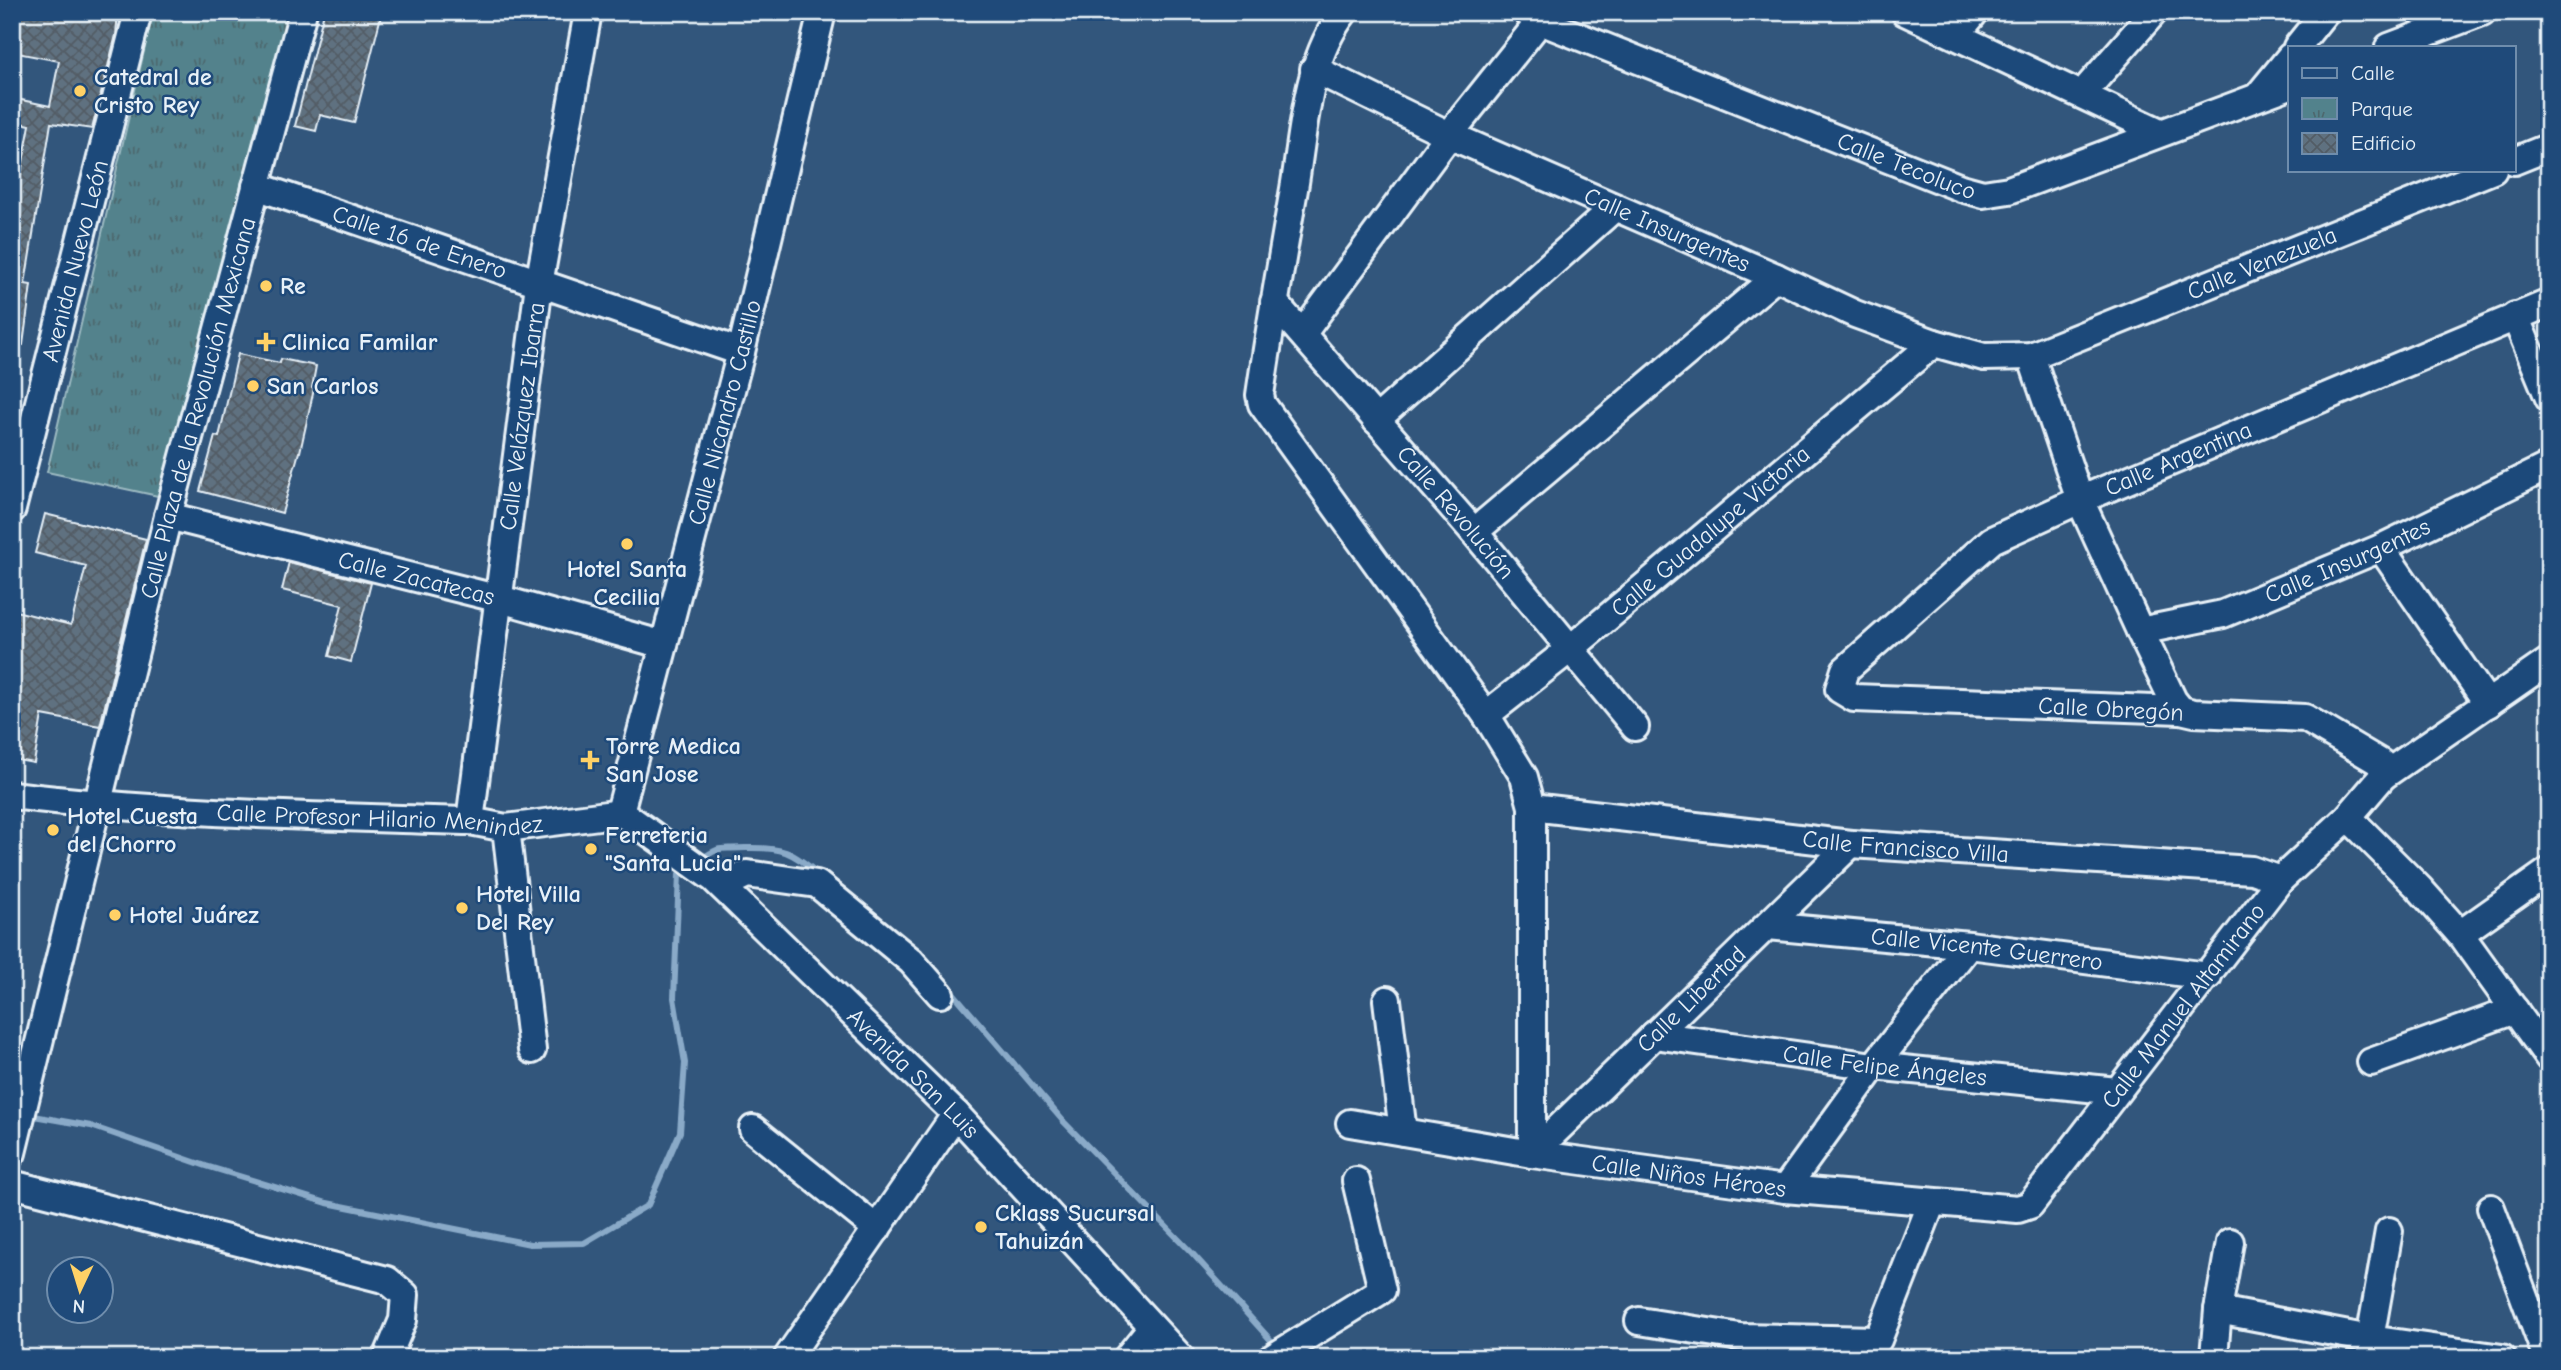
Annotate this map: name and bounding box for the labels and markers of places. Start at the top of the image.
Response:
place label: Catedral de Cristo Rey [94,63,212,119]
marker: Catedral de Cristo Rey [72,83,88,99]
place label: Re [280,272,306,300]
marker: Re [258,278,274,294]
place label: Clinica Familar [282,328,438,356]
marker: Clinica Familar [256,332,276,352]
place label: San Carlos [267,372,378,400]
marker: San Carlos [245,378,261,394]
marker: Hotel Santa Cecilia [619,536,635,552]
place label: Hotel Santa Cecilia [567,555,687,611]
place label: Torre Medica San Jose [606,732,741,788]
marker: Torre Medica San Jose [580,750,600,770]
place label: Hotel Cuesta del Chorro [67,802,198,858]
place label: Ferreteria "Santa Lucia" [605,821,741,877]
marker: Hotel Cuesta del Chorro [45,822,61,838]
marker: Ferreteria "Santa Lucia" [583,841,599,857]
place label: Hotel Villa Del Rey [476,880,581,936]
marker: Hotel Villa Del Rey [454,900,470,916]
place label: Hotel Juárez [129,901,259,929]
marker: Hotel Juárez [107,907,123,923]
place label: Cklass Sucursal Tahuizán [995,1199,1155,1255]
marker: Cklass Sucursal Tahuizán [973,1219,989,1235]

